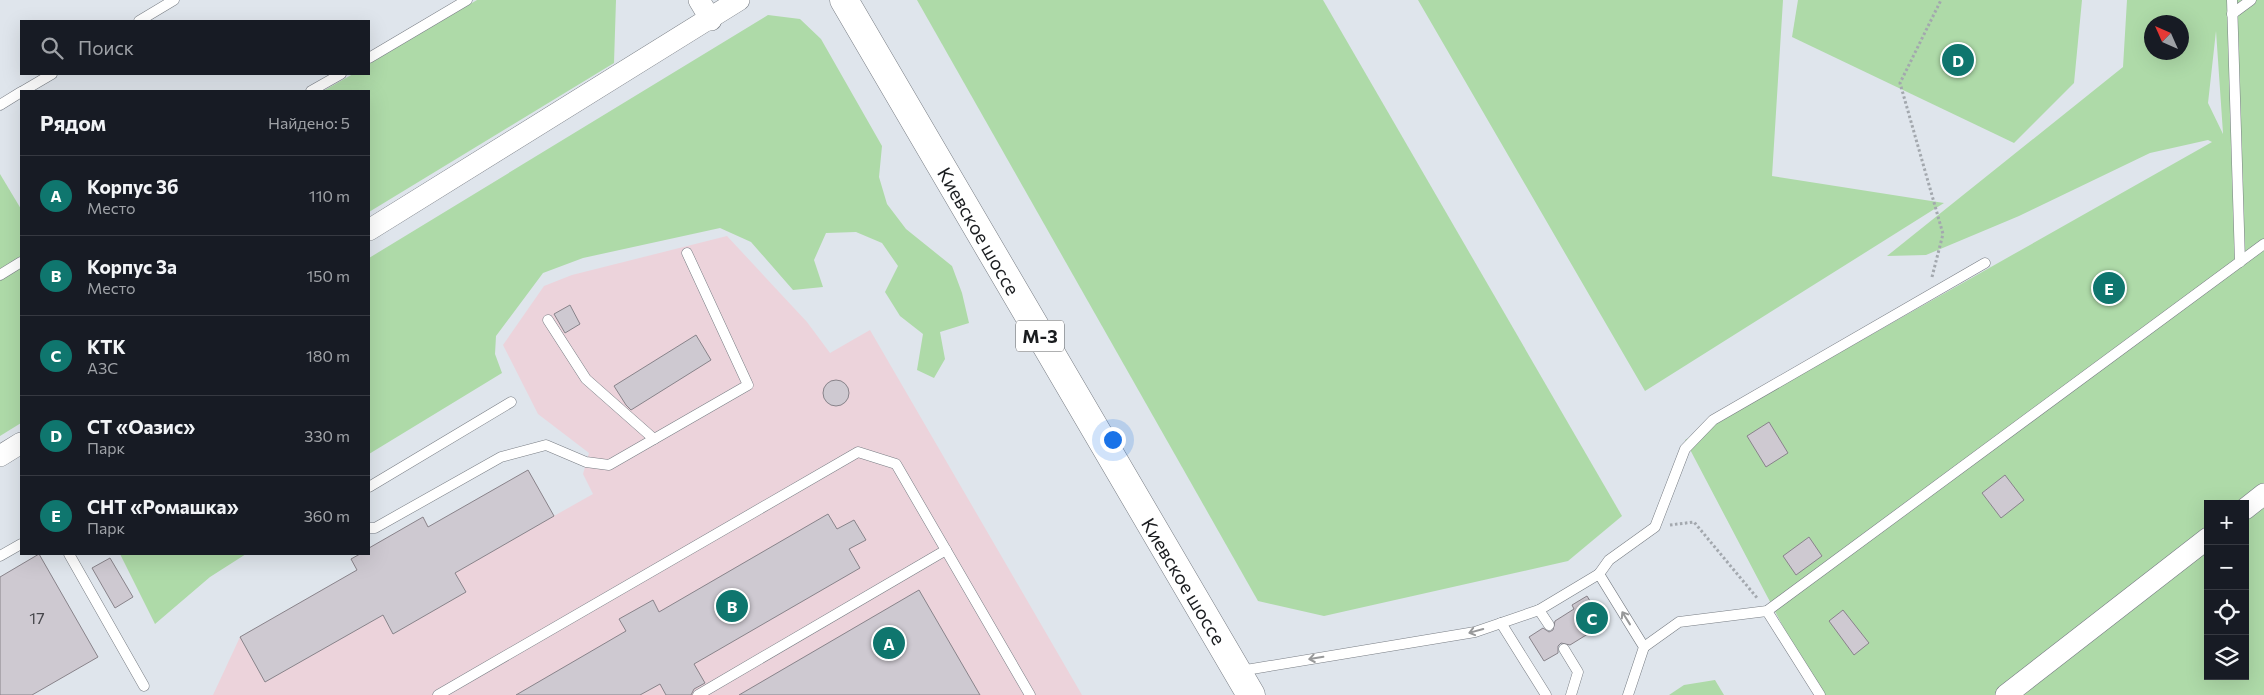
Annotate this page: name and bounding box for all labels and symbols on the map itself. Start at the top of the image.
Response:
north arrow [2144,15,2189,60]
pin: D [1942,41,1974,79]
street label: Киевское шоссе [933,163,1025,299]
pin: E [2093,269,2125,307]
road number: М-3 [1016,321,1064,352]
your location [1100,427,1126,453]
street label: Киевское шоссе [1137,513,1231,649]
pin: B [716,587,748,625]
pin: C [1576,599,1608,637]
house number: 17 [29,608,45,627]
one-way arrow [1621,612,1631,626]
pin: A [873,624,905,662]
one-way arrow [1468,626,1484,636]
one-way arrow [1308,653,1324,663]

